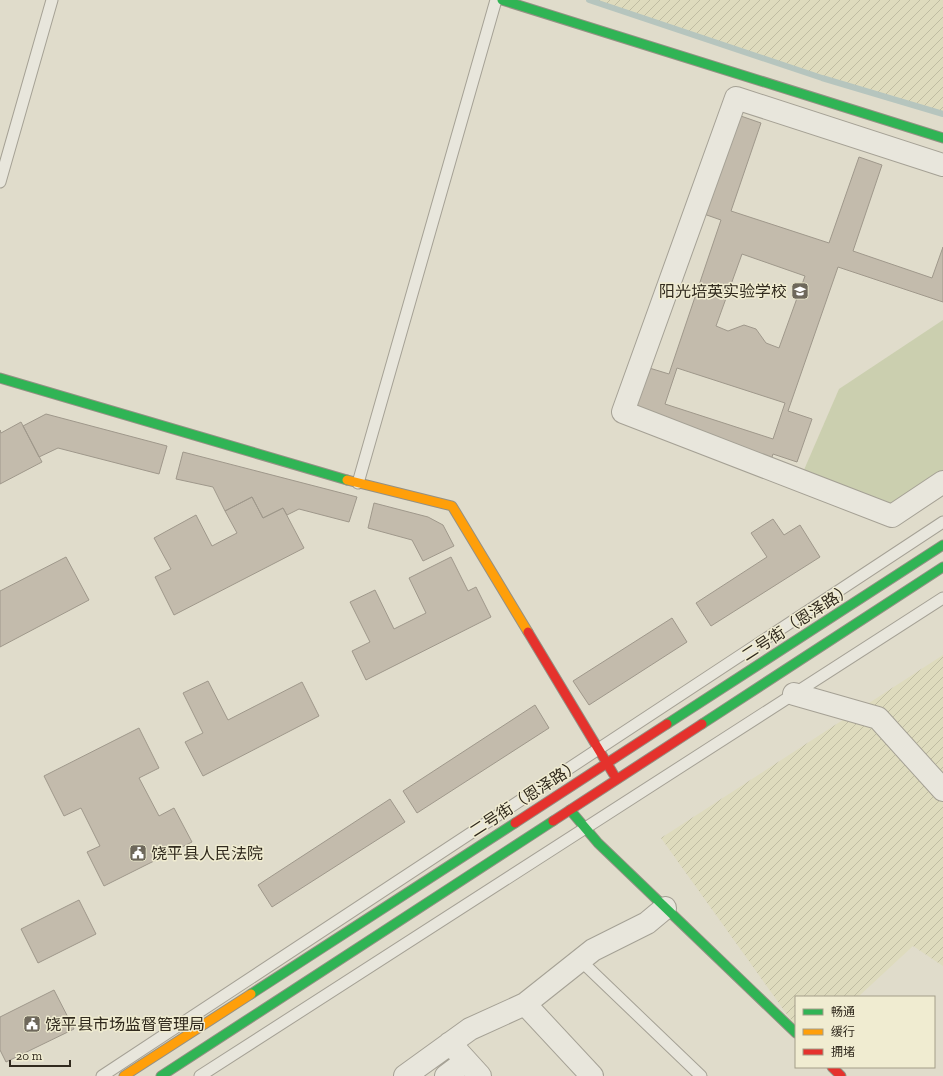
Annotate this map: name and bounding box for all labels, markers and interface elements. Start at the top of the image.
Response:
school or university icon: 阳光培英实验学校 [790,281,810,301]
place label: 阳光培英实验学校 [659,282,787,301]
street label: 二号街（恩泽路） [738,579,856,665]
street label: 二号街（恩泽路） [466,755,584,841]
public building icon: 饶平县人民法院 [128,843,148,863]
place label: 饶平县人民法院 [151,844,263,863]
legend [795,996,935,1068]
text: 畅通 [831,1005,855,1019]
public building icon: 饶平县市场监督管理局 [22,1014,42,1034]
place label: 饶平县市场监督管理局 [45,1015,205,1034]
text: 缓行 [831,1025,855,1039]
scale bar [10,1042,70,1068]
text: 拥堵 [831,1045,855,1059]
text: 20 m [16,1049,43,1063]

